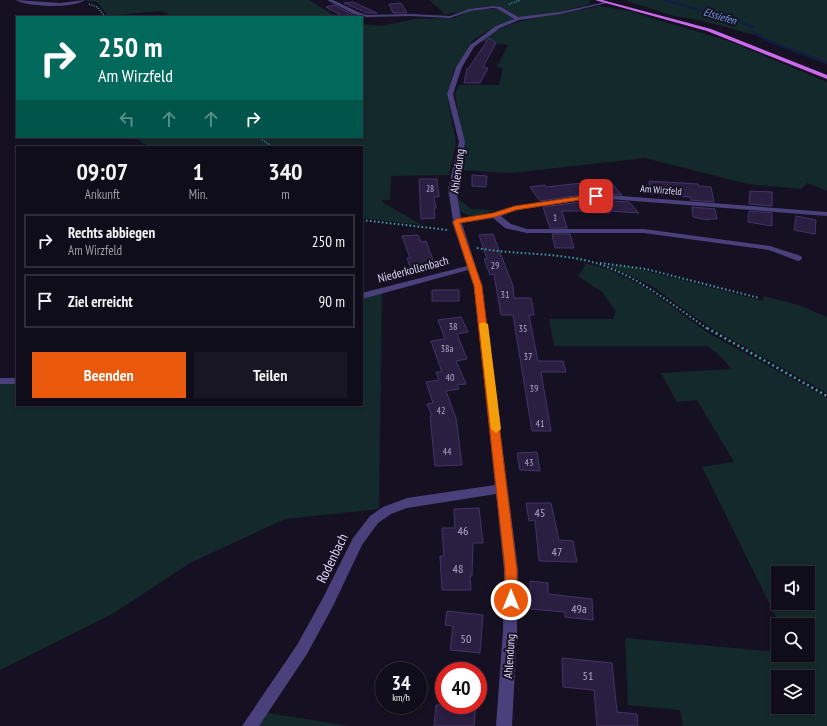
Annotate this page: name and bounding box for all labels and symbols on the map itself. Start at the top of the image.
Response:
water label: Elssiefen [702,4,739,28]
street label: Ahlendung [446,148,468,194]
pin [579,179,613,213]
street label: Am Wirzfeld [640,182,682,198]
house number: 28 [426,183,434,194]
house number: 1 [553,212,557,223]
street label: Niederkollenbach [376,252,450,286]
house number: 29 [491,259,500,272]
house number: 31 [501,288,510,301]
house number: 38 [449,320,458,333]
house number: 35 [519,322,528,335]
house number: 38a [441,342,454,355]
house number: 37 [524,350,533,363]
house number: 40 [446,371,455,384]
house number: 39 [530,382,539,395]
house number: 42 [437,404,446,417]
house number: 41 [536,417,545,430]
house number: 44 [443,445,452,458]
house number: 43 [525,456,534,469]
house number: 45 [535,505,545,520]
house number: 46 [458,523,468,538]
street label: Rodenbach [312,530,352,586]
house number: 47 [552,544,562,559]
house number: 48 [453,561,463,576]
position arrow [490,579,532,621]
house number: 49a [571,601,587,616]
house number: 50 [461,631,471,646]
street label: Ahlendung [500,633,518,679]
speed limit sign: 40 [435,662,487,714]
house number: 51 [583,668,593,683]

